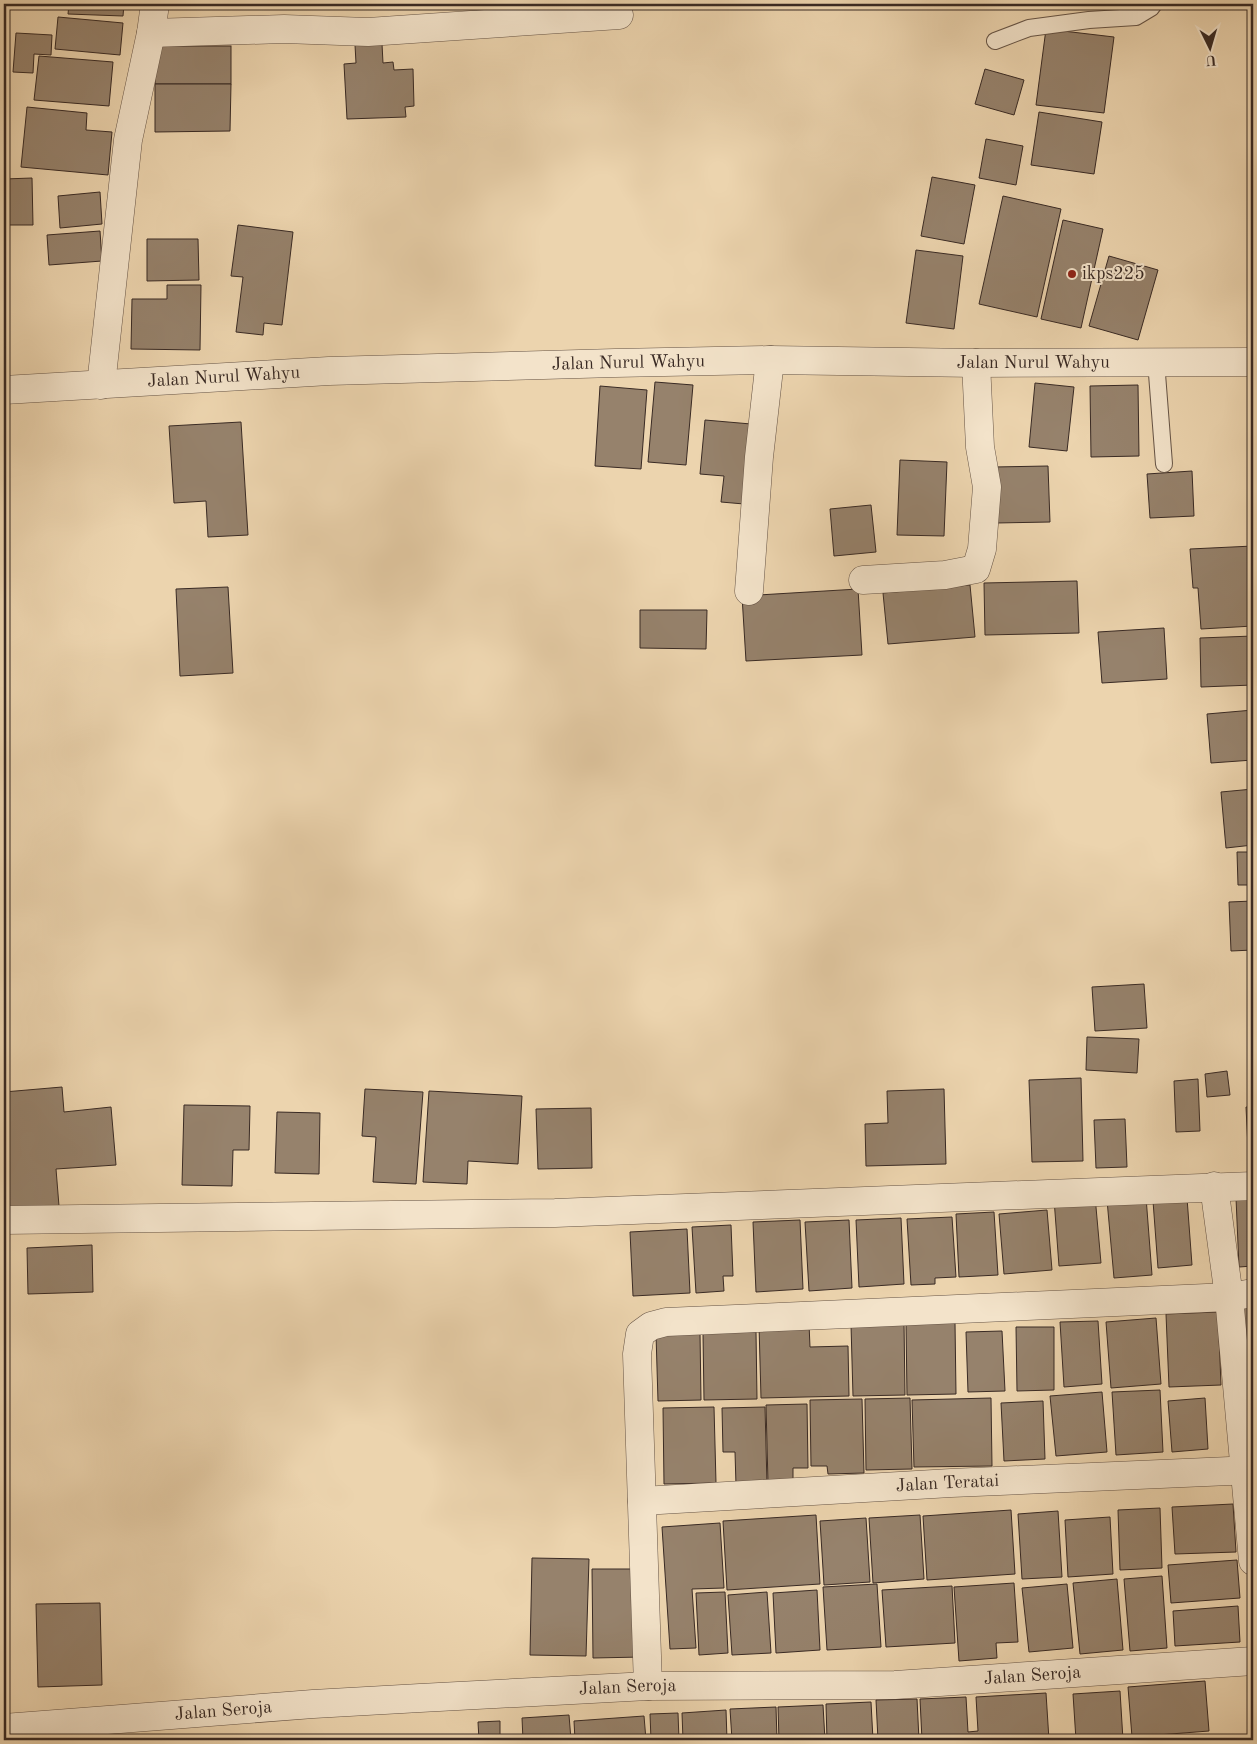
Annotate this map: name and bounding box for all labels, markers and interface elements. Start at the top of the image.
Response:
north arrow [1184,22,1234,72]
text: U [1205,52,1217,67]
place label: ikps225 [1082,265,1145,283]
marker: ikps225 [1066,268,1078,280]
street label: Jalan Nurul Wahyu [551,352,706,374]
street label: Jalan Nurul Wahyu [956,354,1110,372]
street label: Jalan Nurul Wahyu [147,364,301,391]
street label: Jalan Teratai [895,1472,1000,1495]
street label: Jalan Seroja [983,1664,1082,1688]
street label: Jalan Seroja [578,1677,677,1699]
street label: Jalan Seroja [174,1698,273,1724]

